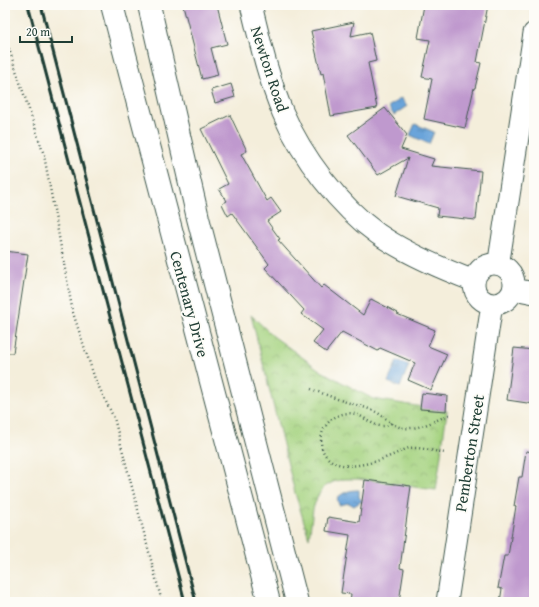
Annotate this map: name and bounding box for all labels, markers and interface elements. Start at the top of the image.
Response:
scale bar [20,18,72,44]
text: 20 m [26,23,50,40]
street label: Newton Road [245,23,295,116]
street label: Centenary Drive [164,248,216,360]
street label: Pemberton Street [448,392,490,513]

